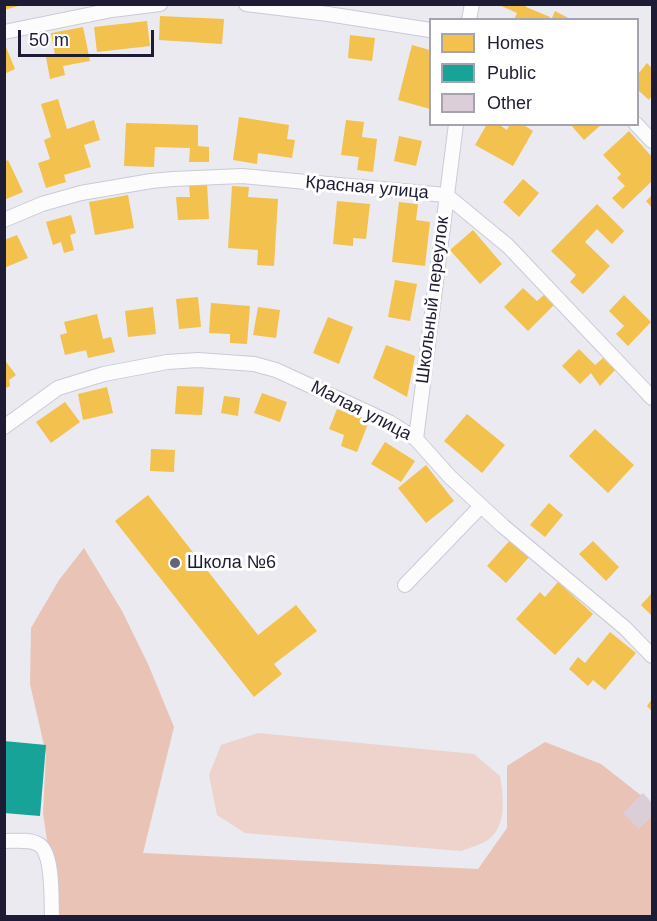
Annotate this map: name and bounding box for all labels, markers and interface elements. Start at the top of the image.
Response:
scale bar [21,18,158,56]
legend [429,18,639,126]
text: 50 m [29,30,69,50]
text: Homes [487,33,544,53]
text: Public [487,63,536,83]
text: Other [487,93,532,113]
street label: Красная улица [304,172,430,204]
street label: Школьный переулок [412,215,454,385]
street label: Малая улица [307,376,415,446]
place label: Школа №6 [187,552,276,574]
marker: Школа №6 [168,556,182,570]

